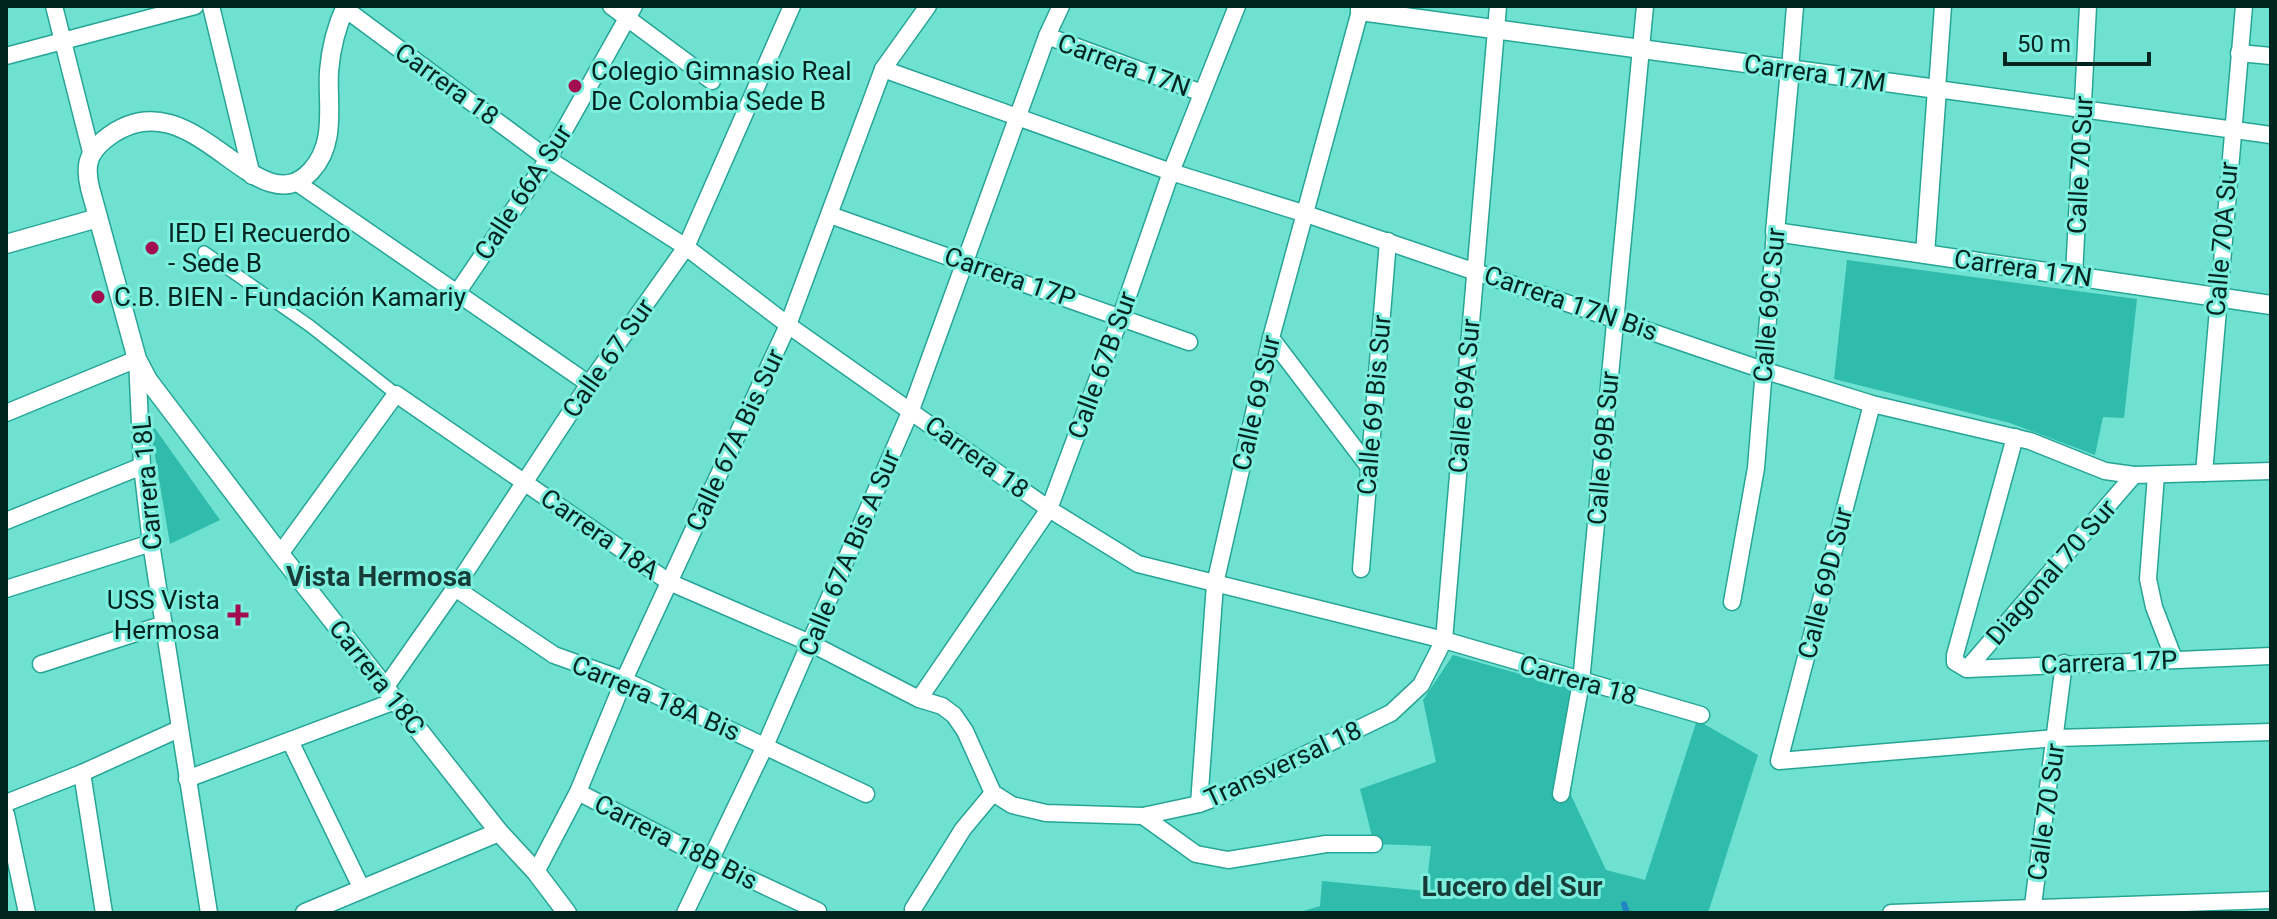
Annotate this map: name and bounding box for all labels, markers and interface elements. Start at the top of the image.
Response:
scale bar [2005,16,2149,66]
street label: Carrera 17N [1054,27,1194,103]
text: 50 m [2017,30,2071,58]
street label: Carrera 18 [389,36,505,132]
street label: Carrera 17M [1742,48,1888,98]
place label: Colegio Gimnasio Real De Colombia Sede B [591,56,852,116]
marker: Colegio Gimnasio Real De Colombia Sede B [566,77,584,95]
street label: Calle 70 Sur [2061,95,2099,235]
street label: Calle 66A Sur [468,119,578,265]
street label: Calle 70A Sur [2200,160,2244,318]
place label: IED El Recuerdo - Sede B [168,218,351,278]
street label: Calle 69C Sur [1747,226,1791,384]
marker: IED El Recuerdo - Sede B [143,239,161,257]
street label: Carrera 17P [940,241,1080,313]
street label: Carrera 17N [1952,243,2094,293]
street label: Carrera 17N Bis [1480,259,1662,347]
place label: C.B. BIEN - Fundación Kamariy [114,282,466,312]
street label: Calle 67B Sur [1061,287,1143,443]
marker: C.B. BIEN - Fundación Kamariy [89,288,107,306]
street label: Calle 67 Sur [556,293,660,423]
street label: Calle 69 Bis Sur [1351,314,1397,496]
street label: Calle 69A Sur [1442,317,1486,475]
street label: Calle 69 Sur [1226,332,1286,474]
street label: Calle 67A Bis Sur [680,344,790,536]
street label: Calle 69B Sur [1581,370,1625,526]
street label: Carrera 18 [919,409,1035,505]
street label: Carrera 18L [126,415,168,551]
street label: Calle 67A Bis A Sur [792,445,906,661]
street label: Carrera 18A [535,482,665,586]
street label: Diagonal 70 Sur [1980,493,2122,651]
street label: Calle 69D Sur [1792,504,1858,662]
district label: Vista Hermosa [286,560,472,593]
place label: USS Vista Hermosa [107,585,220,645]
marker: USS Vista Hermosa [227,604,249,626]
street label: Carrera 18C [323,614,431,740]
street label: Carrera 17P [2040,645,2178,679]
street label: Carrera 18A Bis [567,649,745,747]
street label: Carrera 18 [1516,649,1640,711]
street label: Transversal 18 [1200,715,1366,813]
street label: Calle 70 Sur [2022,741,2070,883]
street label: Carrera 18B Bis [589,788,763,896]
district label: Lucero del Sur [1421,870,1603,903]

